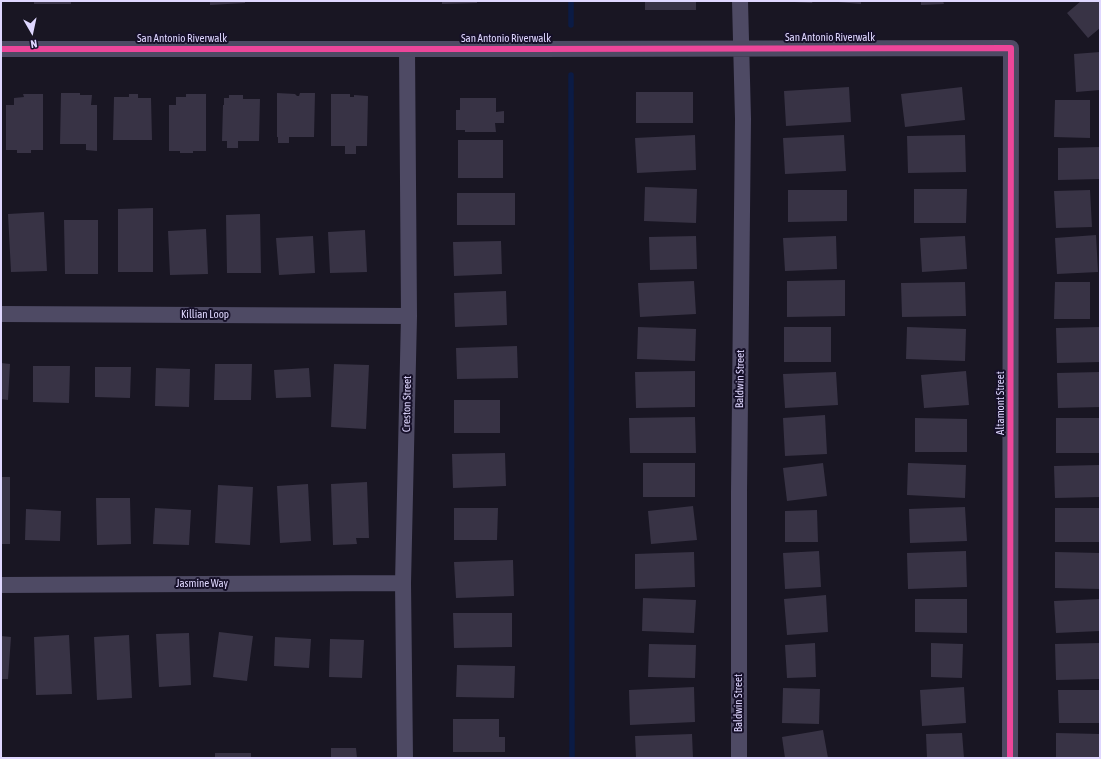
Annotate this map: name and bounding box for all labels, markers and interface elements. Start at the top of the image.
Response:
north arrow [12,12,52,52]
street label: San Antonio Riverwalk [785,31,875,45]
street label: San Antonio Riverwalk [137,32,227,46]
street label: San Antonio Riverwalk [461,32,551,46]
text: N [30,37,38,50]
street label: Killian Loop [181,308,229,322]
street label: Baldwin Street [733,350,747,408]
street label: Altamont Street [994,371,1008,435]
street label: Creston Street [400,376,414,432]
street label: Jasmine Way [176,577,228,591]
street label: Baldwin Street [732,674,746,732]

